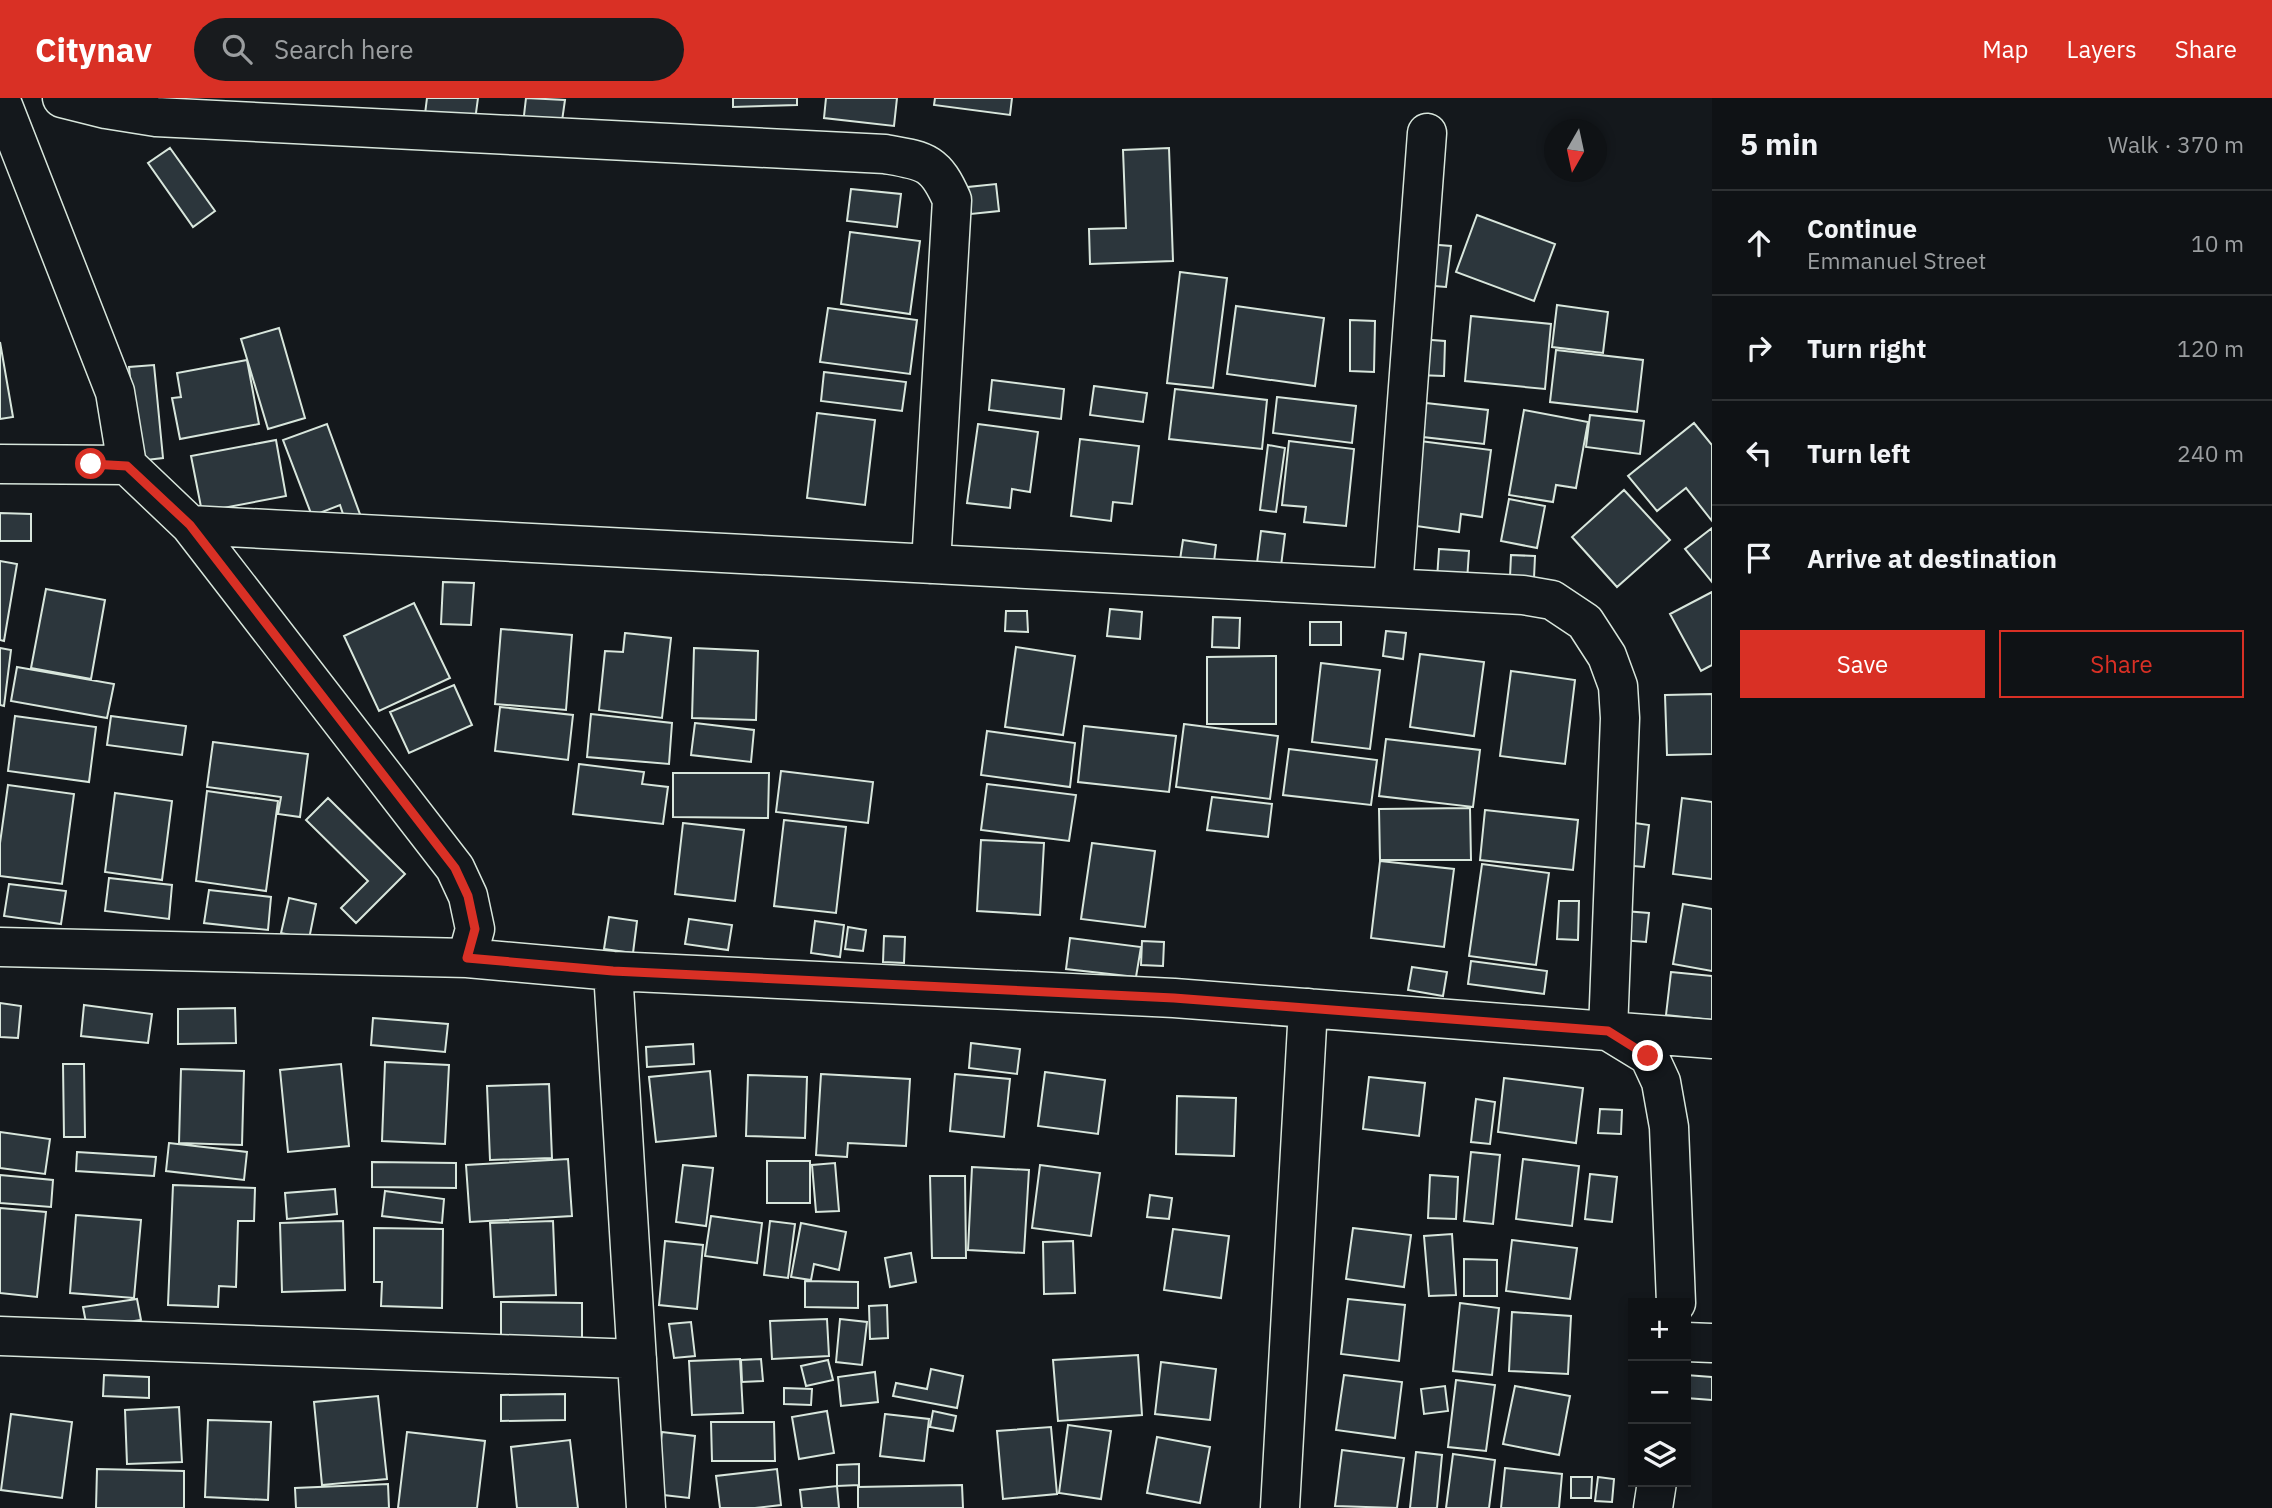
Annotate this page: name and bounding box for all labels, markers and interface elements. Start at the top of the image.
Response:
search box [194,18,684,81]
text: Citynav [35,28,152,71]
icon: search [218,30,256,68]
text: Search here [274,32,413,66]
text: Map [1982,33,2029,65]
text: Layers [2067,33,2137,65]
text: Share [2175,33,2237,65]
north arrow [1544,119,1607,182]
text: 5 min [1740,124,1818,163]
text: Walk · 370 m [2108,129,2244,159]
text: Continue [1807,211,1917,245]
icon: ahead [1740,224,1778,262]
text: 10 m [2191,228,2244,258]
text: Emmanuel Street [1807,245,1986,275]
icon: right [1740,329,1778,367]
text: Turn right [1807,331,1926,365]
text: 120 m [2177,333,2244,363]
icon: left [1740,434,1778,472]
text: Turn left [1807,436,1910,470]
text: 240 m [2177,438,2244,468]
route start [75,448,106,479]
icon: arrive [1740,539,1778,577]
text: Arrive at destination [1807,541,2057,575]
button: Save [1740,630,1985,698]
button: Share [1999,630,2244,698]
route end [1632,1040,1663,1071]
map controls [1628,1298,1691,1487]
button: + [1628,1298,1691,1361]
button: − [1628,1361,1691,1424]
button: layers [1628,1424,1691,1487]

